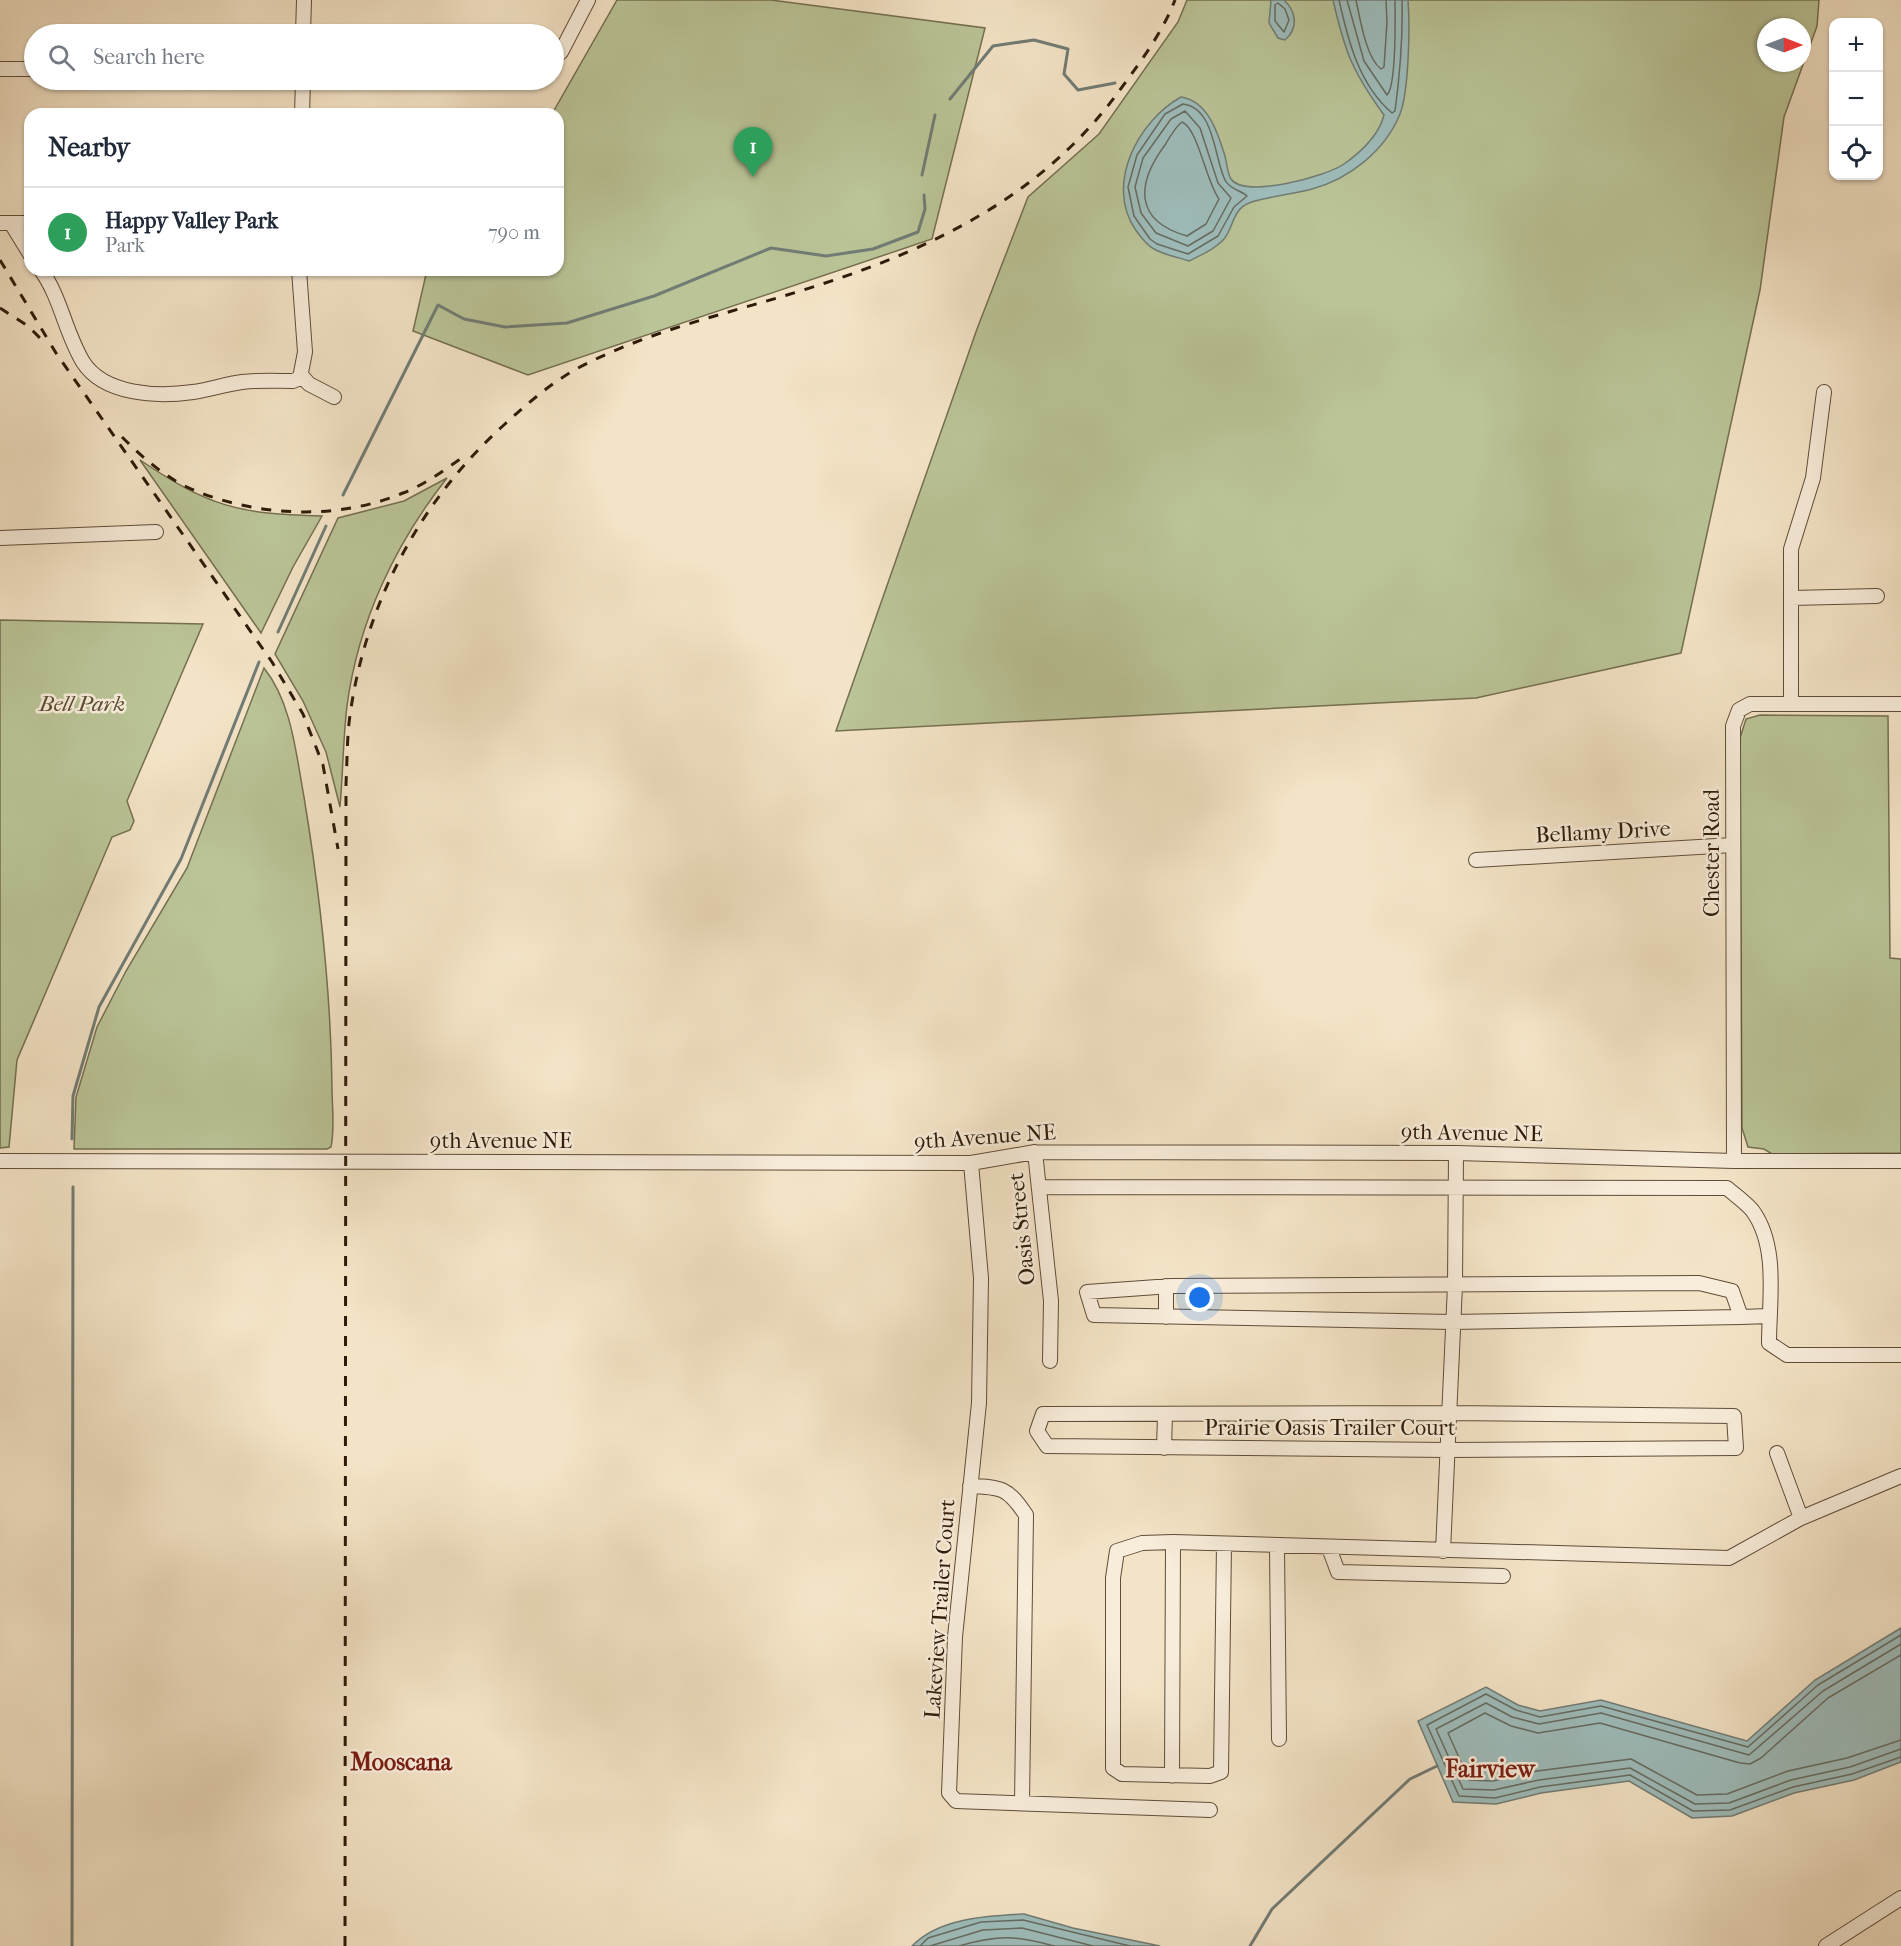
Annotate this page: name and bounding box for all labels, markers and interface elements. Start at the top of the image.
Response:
north arrow [1757,18,1811,72]
map controls [1829,18,1883,180]
button: + [1829,18,1883,72]
search box [24,24,564,90]
icon: search [45,41,78,74]
text: Search here [93,44,205,70]
button: − [1829,72,1883,126]
button: locate [1829,126,1883,180]
pin: 1 [734,128,772,177]
text: Nearby [48,132,130,163]
text: Happy Valley Park [105,208,278,234]
text: 1 [64,221,71,244]
text: 790 m [488,221,540,244]
text: Park [105,234,145,257]
park label: Bell Park [38,691,125,717]
street label: Chester Road [1699,788,1725,917]
street label: Bellamy Drive [1535,815,1671,849]
street label: 9th Avenue NE [913,1119,1057,1155]
street label: 9th Avenue NE [1401,1119,1543,1147]
street label: 9th Avenue NE [430,1128,572,1154]
street label: Oasis Street [1003,1171,1041,1287]
your location [1185,1283,1214,1312]
street label: Prairie Oasis Trailer Court [1204,1415,1456,1441]
street label: Lakeview Trailer Court [919,1498,961,1720]
district label: Mooscana [350,1748,453,1776]
district label: Fairview [1444,1755,1536,1783]

